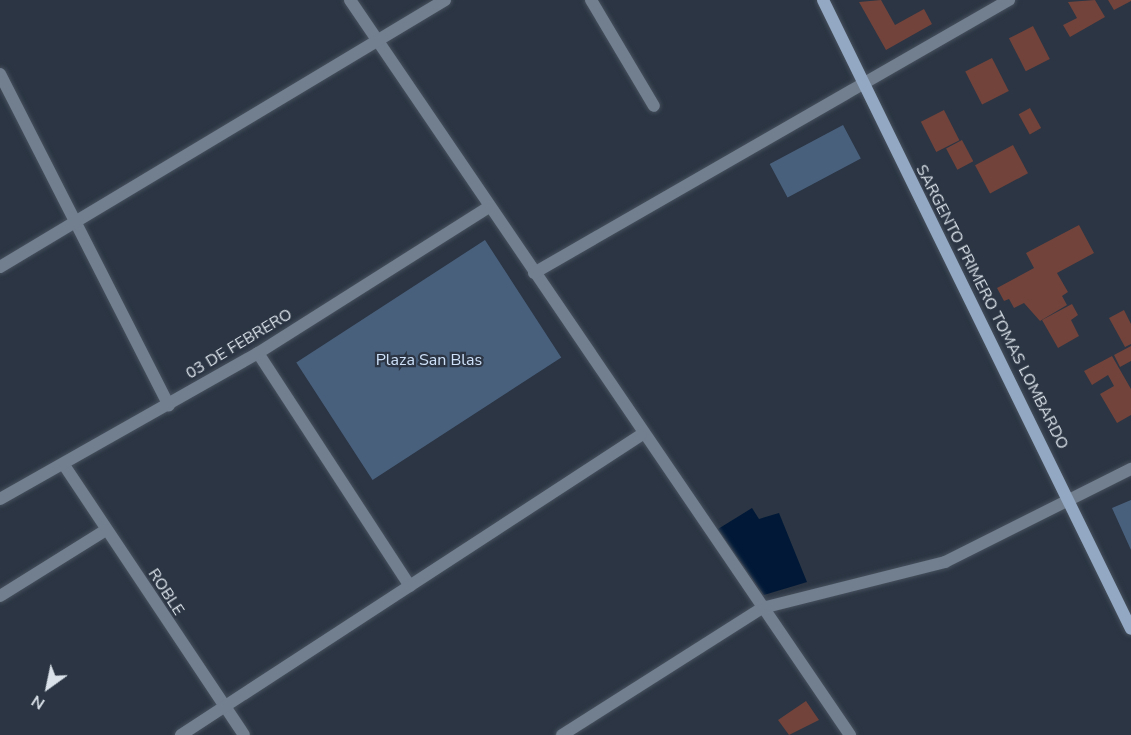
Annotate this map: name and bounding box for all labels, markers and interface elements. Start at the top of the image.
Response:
street label: SARGENTO PRIMERO TOMAS LOMBARDO [912,162,1072,452]
street label: 03 DE FEBRERO [182,305,296,383]
park label: Plaza San Blas [376,350,482,370]
street label: ROBLE [144,565,188,619]
north arrow [18,657,78,717]
text: N [27,690,49,715]

